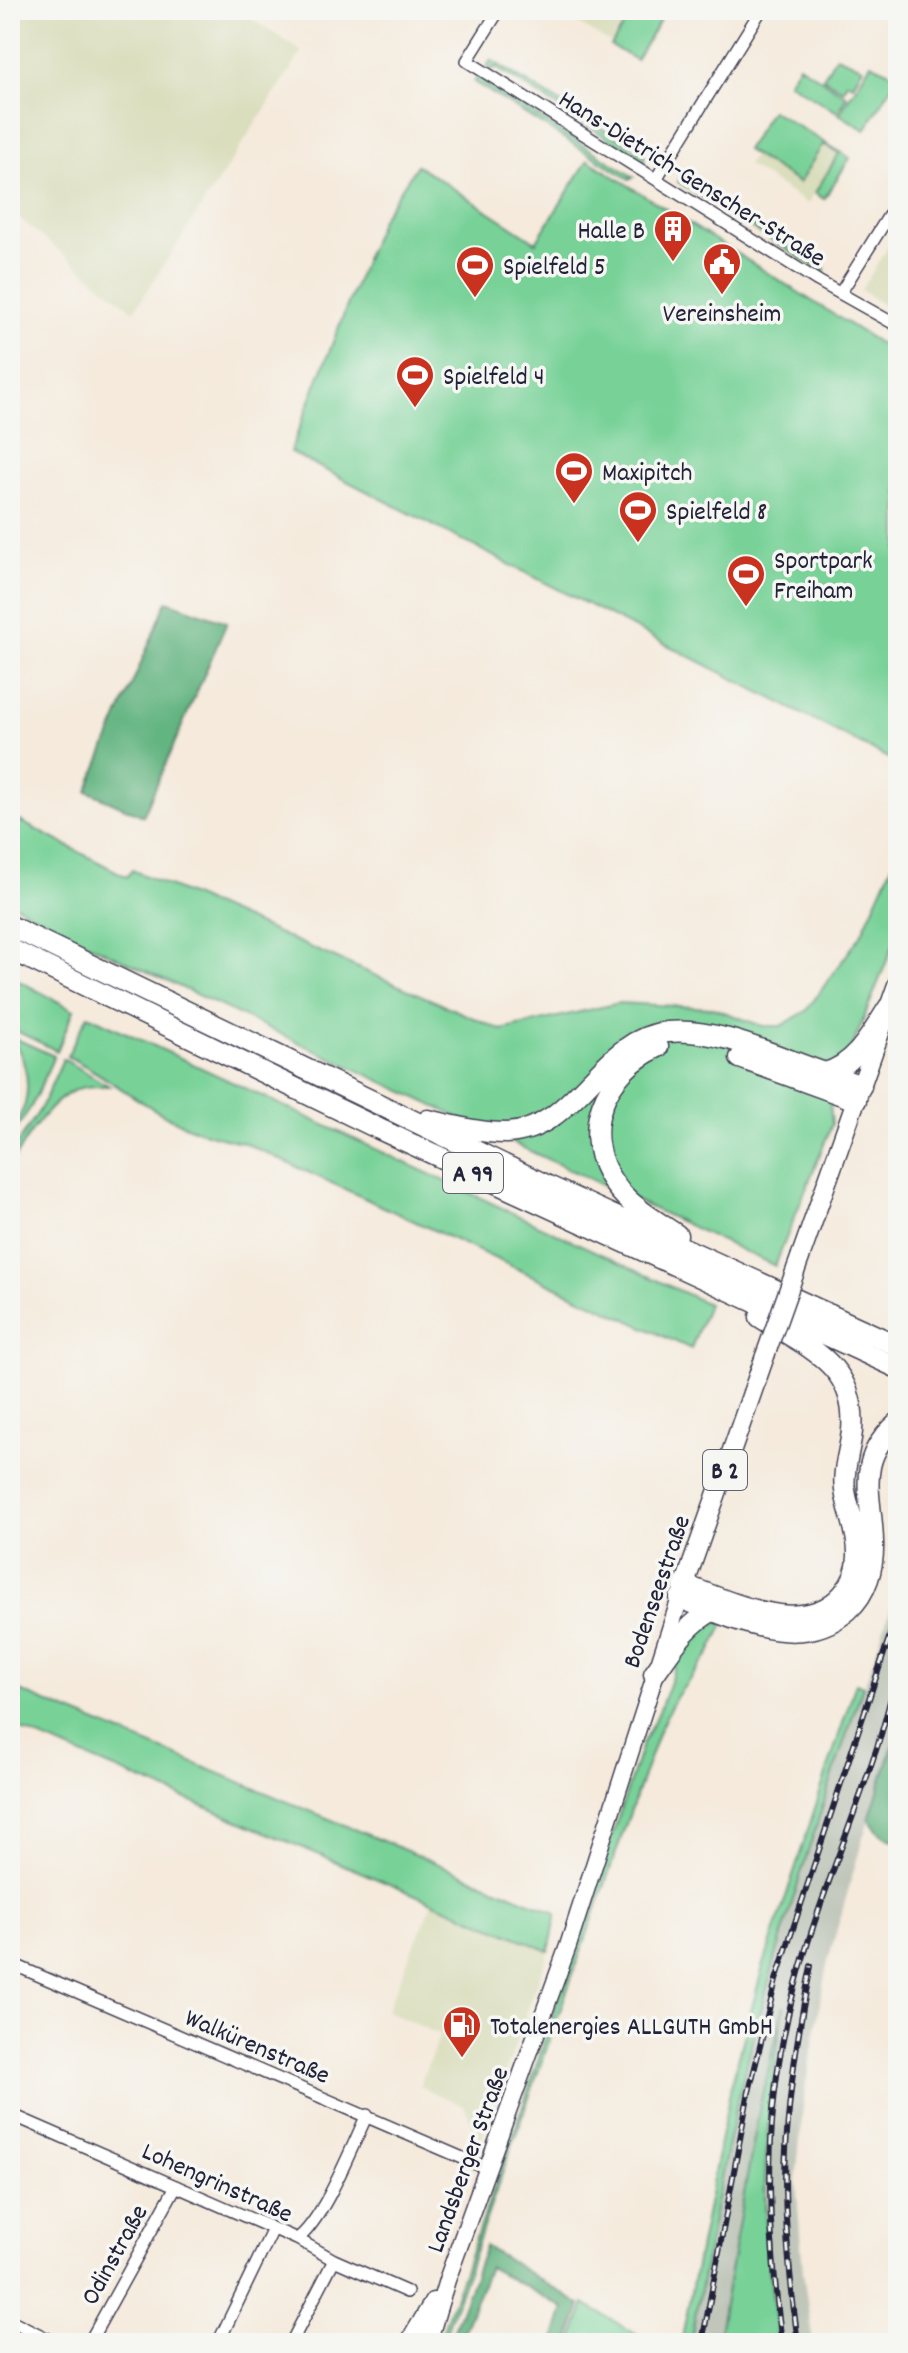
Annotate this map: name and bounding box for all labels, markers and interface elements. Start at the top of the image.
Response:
street label: Hans-Dietrich-Genscher-Straße [550,82,832,277]
building icon: Halle B [652,208,694,263]
place label: Halle B [577,214,645,251]
public building icon: Vereinsheim [701,241,743,296]
sports icon: Spielfeld 5 [454,244,496,299]
place label: Spielfeld 5 [503,250,606,287]
place label: Vereinsheim [663,297,781,334]
sports icon: Spielfeld 4 [394,354,436,409]
place label: Spielfeld 4 [443,360,545,397]
sports icon: Maxipitch [553,450,595,505]
place label: Maxipitch [602,456,693,493]
sports icon: Spielfeld 8 [617,489,659,544]
place label: Spielfeld 8 [666,495,767,532]
place label: Sportpark Freiham [774,544,873,611]
sports icon: Sportpark Freiham [725,553,767,608]
road number: A 99 [443,1153,503,1193]
road number: B 2 [703,1450,747,1490]
street label: Bodenseestraße [615,1511,702,1674]
street label: Walkürenstraße [178,2001,335,2095]
fuel station icon: Totalenergies ALLGUTH GmbH [441,2004,483,2059]
place label: Totalenergies ALLGUTH GmbH [490,2010,773,2047]
street label: Landsberger Straße [418,2062,520,2258]
street label: Lohengrinstraße [135,2134,298,2234]
street label: Odinstraße [73,2199,159,2313]

